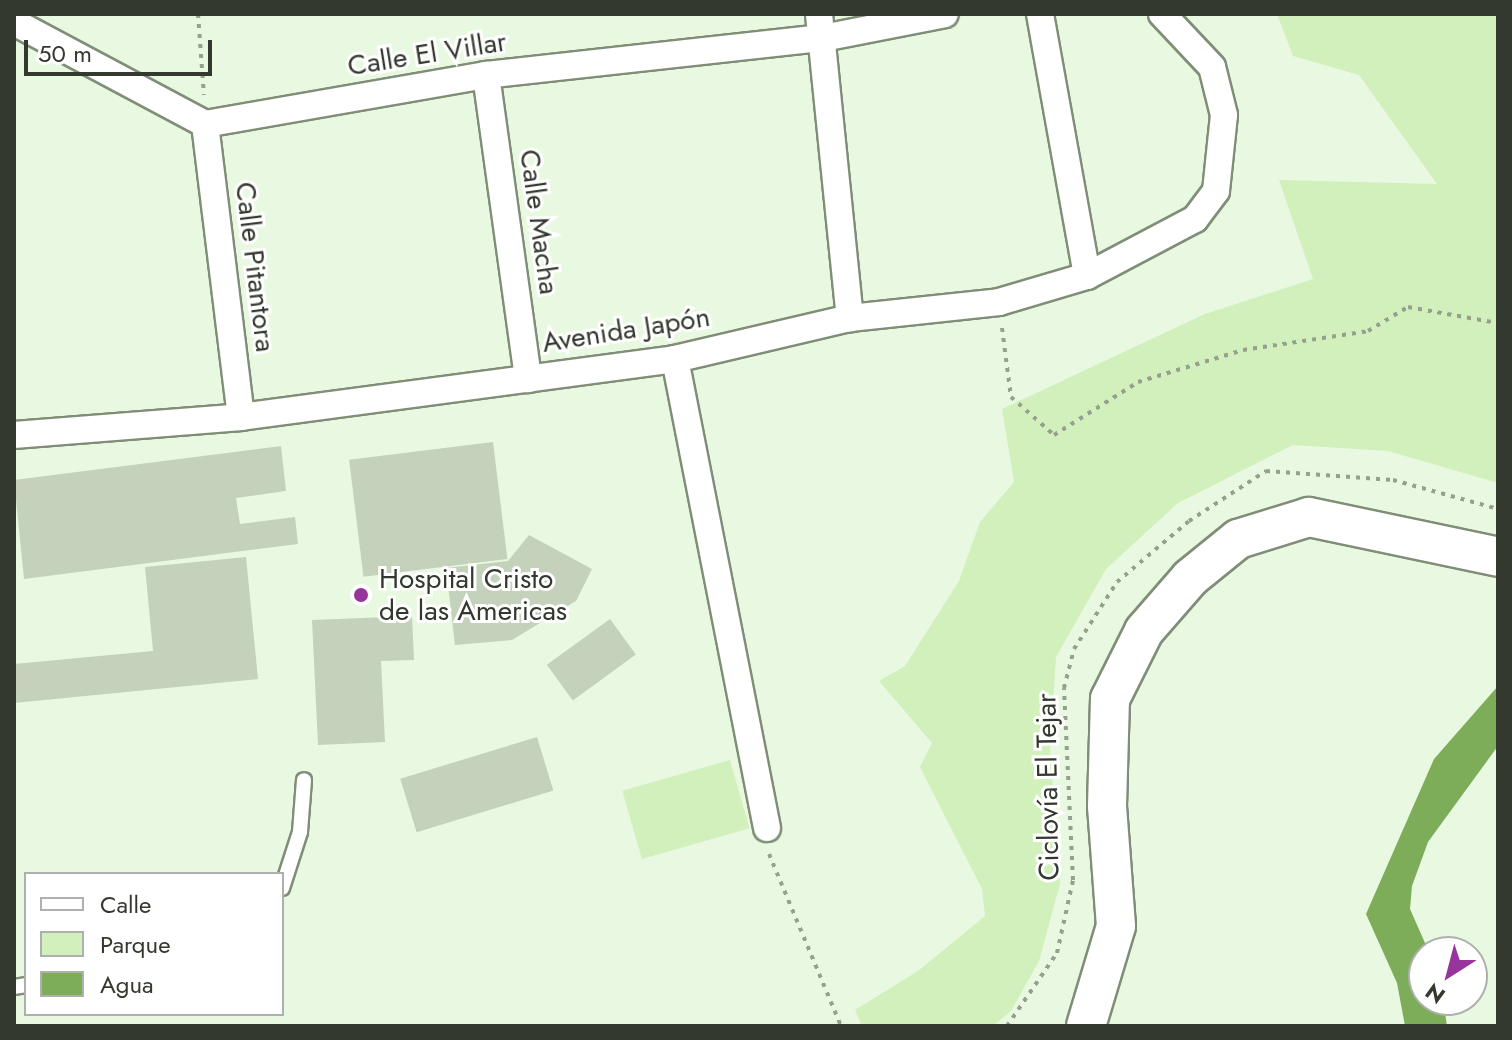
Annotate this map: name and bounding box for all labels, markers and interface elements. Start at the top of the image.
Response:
scale bar [28,24,216,74]
street label: Calle El Villar [345,25,509,83]
text: 50 m [38,36,92,71]
street label: Calle Macha [512,147,566,297]
street label: Calle Pitantora [228,180,282,354]
street label: Avenida Japón [540,300,712,360]
place label: Hospital Cristo de las Americas [379,562,567,628]
marker: Hospital Cristo de las Americas [350,584,372,606]
street label: Ciclovía El Tejar [1030,693,1066,881]
legend [24,872,284,1016]
text: Calle [100,887,151,922]
text: Parque [100,927,171,962]
north arrow [1408,936,1488,1016]
text: Agua [100,967,154,1002]
text: N [1419,976,1452,1012]

